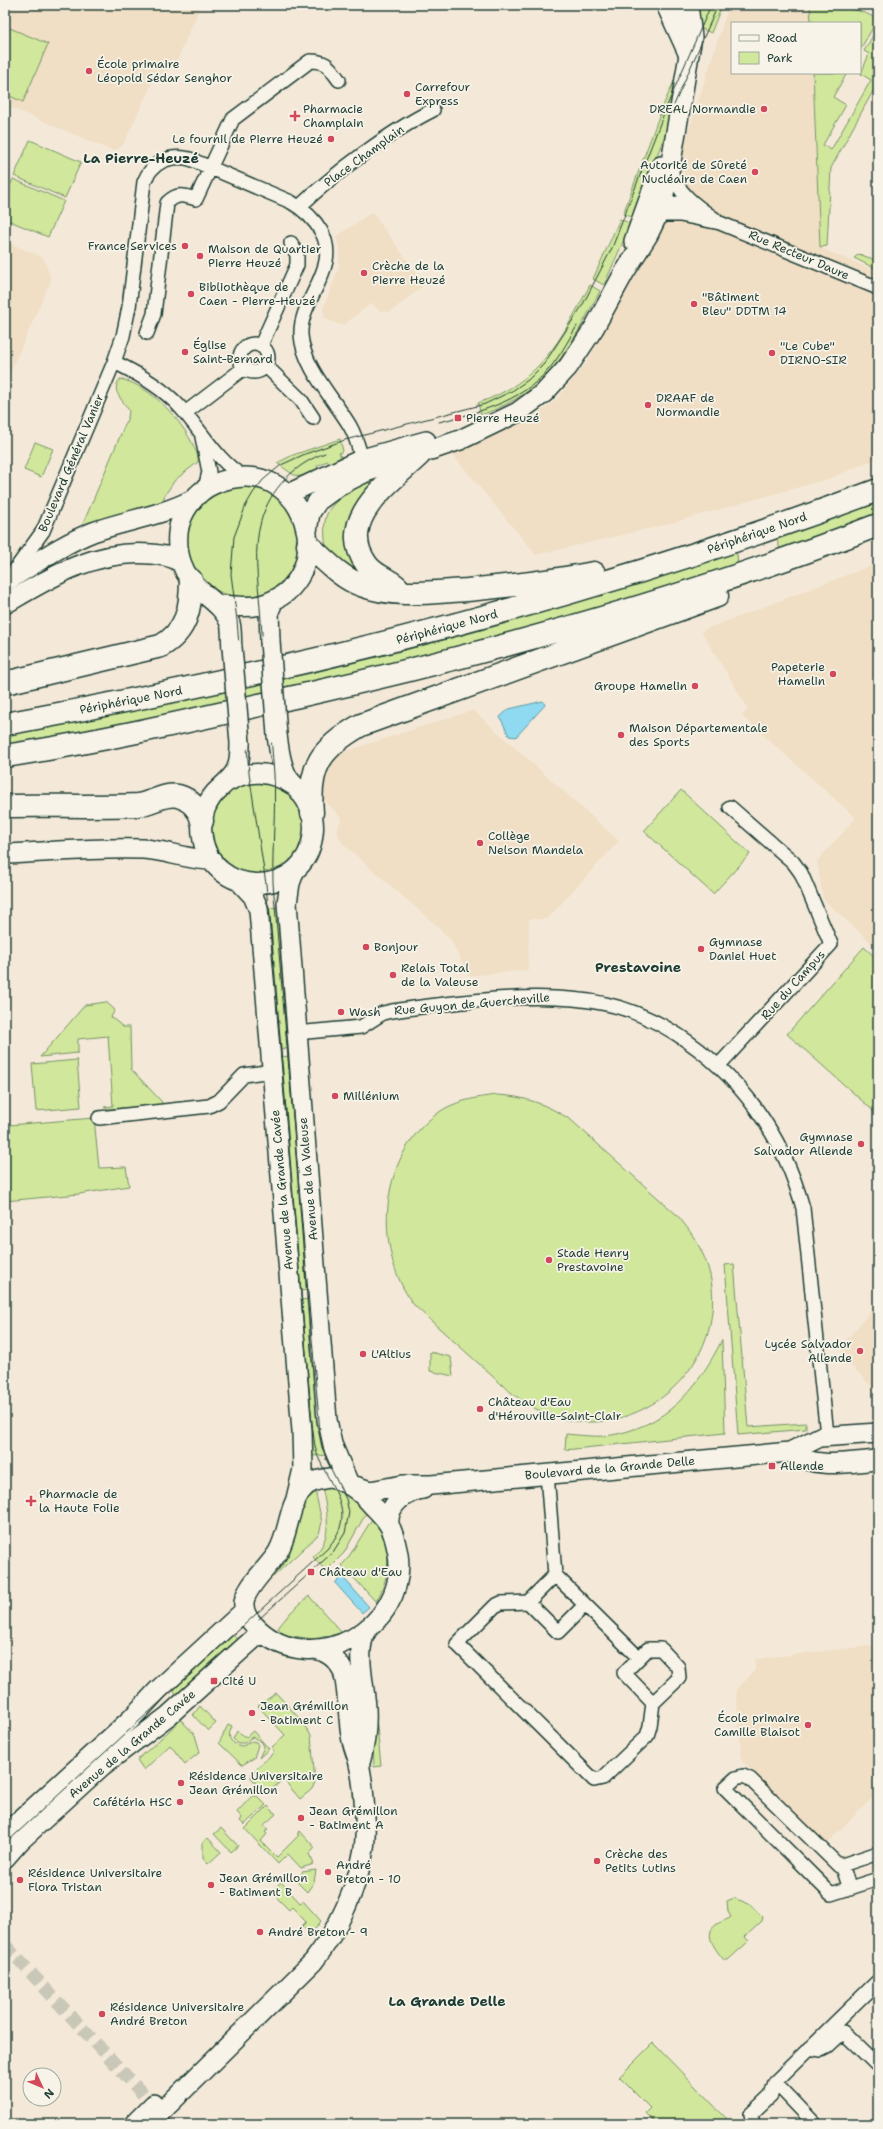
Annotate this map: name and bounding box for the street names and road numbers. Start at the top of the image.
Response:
street label: Place Champlain [321,122,407,190]
street label: Rue Recteur Daure [746,227,852,284]
street label: Boulevard Général Vanier [35,391,108,535]
street label: Périphérique Nord [705,508,809,558]
street label: Périphérique Nord [395,606,500,648]
street label: Périphérique Nord [78,682,184,718]
street label: Rue du Campus [757,947,829,1023]
street label: Rue Guyon de Guercheville [393,989,551,1019]
street label: Avenue de la Grande Cavée [267,1109,297,1271]
street label: Avenue de la Valeuse [295,1116,321,1241]
street label: Boulevard de la Grande Delle [524,1453,696,1483]
street label: Avenue de la Grande Cavée [65,1686,199,1802]

